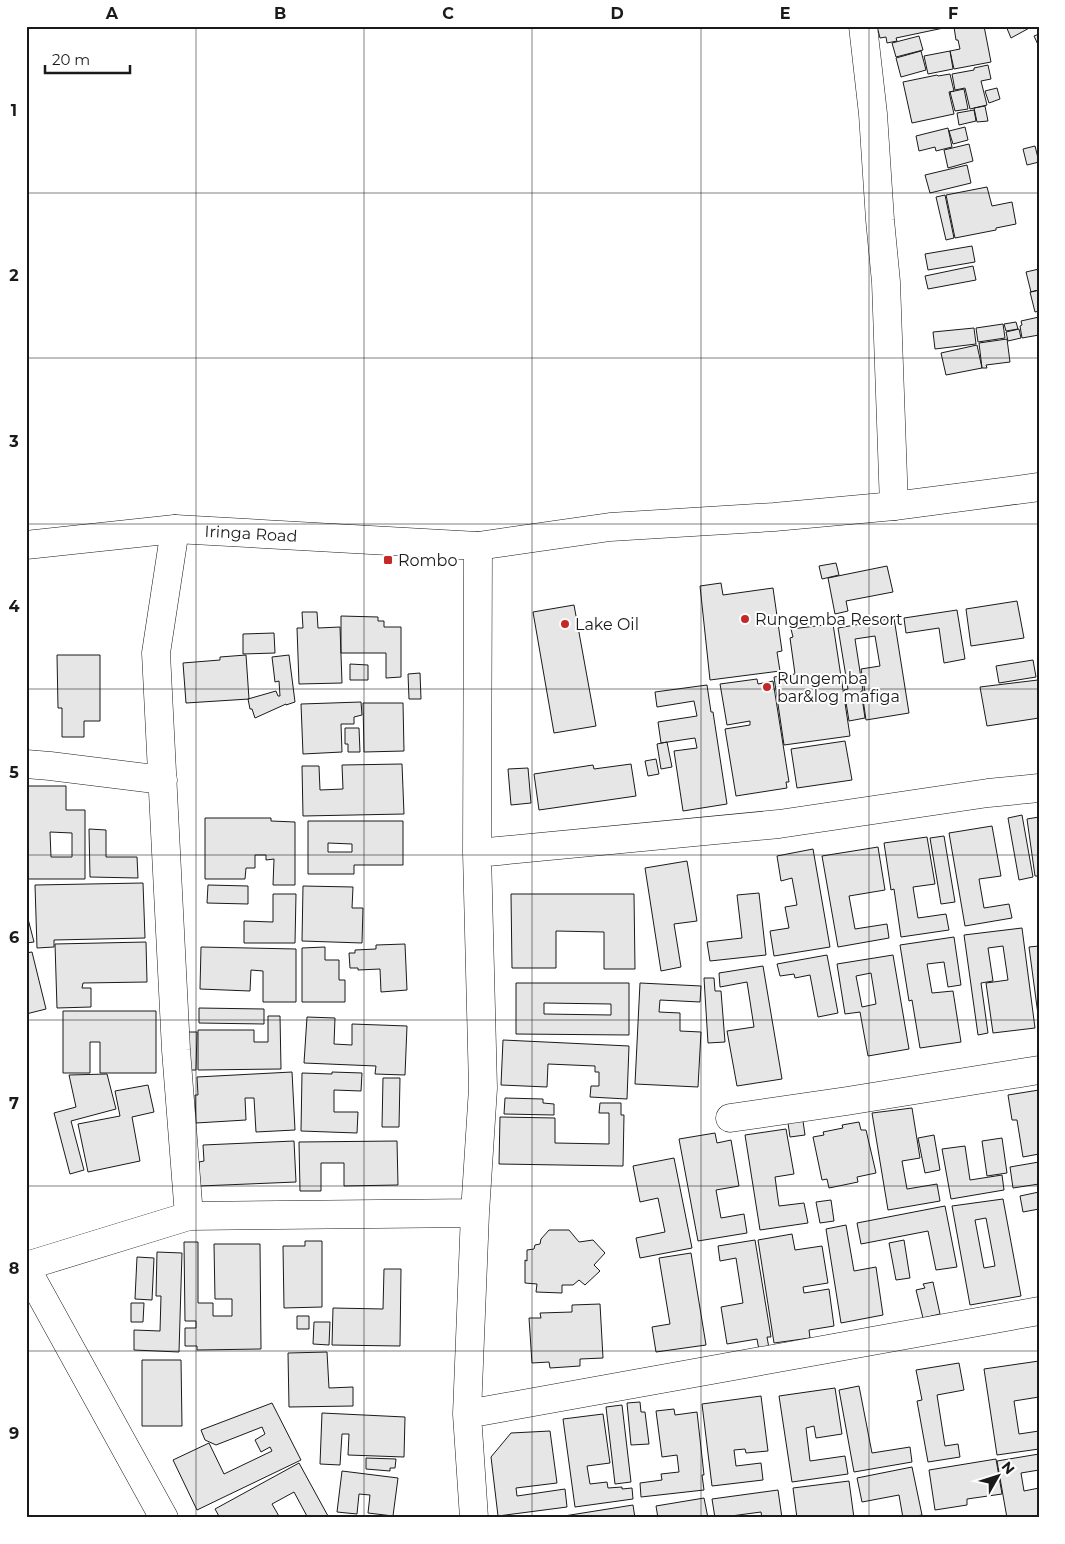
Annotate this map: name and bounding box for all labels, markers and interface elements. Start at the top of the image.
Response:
text: A [105,4,119,23]
text: B [274,4,286,23]
text: C [442,4,454,23]
text: D [610,4,624,23]
text: E [780,4,790,23]
text: F [948,4,958,23]
scale bar [45,42,130,74]
text: 20 m [52,50,90,69]
text: 1 [11,101,17,120]
text: 2 [9,266,19,285]
text: 3 [8,432,19,451]
street label: Iringa Road [204,522,298,546]
place label: Rombo [398,551,457,570]
marker: Rombo [382,554,394,566]
text: 4 [8,597,20,616]
place label: Rungemba Resort [755,610,903,629]
marker: Rungemba Resort [739,613,751,625]
place label: Lake Oil [575,615,639,634]
marker: Lake Oil [559,618,571,630]
place label: Rungemba bar&log mafiga [777,669,900,706]
marker: Rungemba bar&log mafiga [761,681,773,693]
text: 5 [9,763,19,782]
text: 6 [9,928,19,947]
text: 7 [9,1094,19,1113]
text: 8 [9,1259,19,1278]
text: 9 [9,1424,19,1443]
north arrow [972,1452,1022,1502]
text: N [998,1458,1019,1478]

